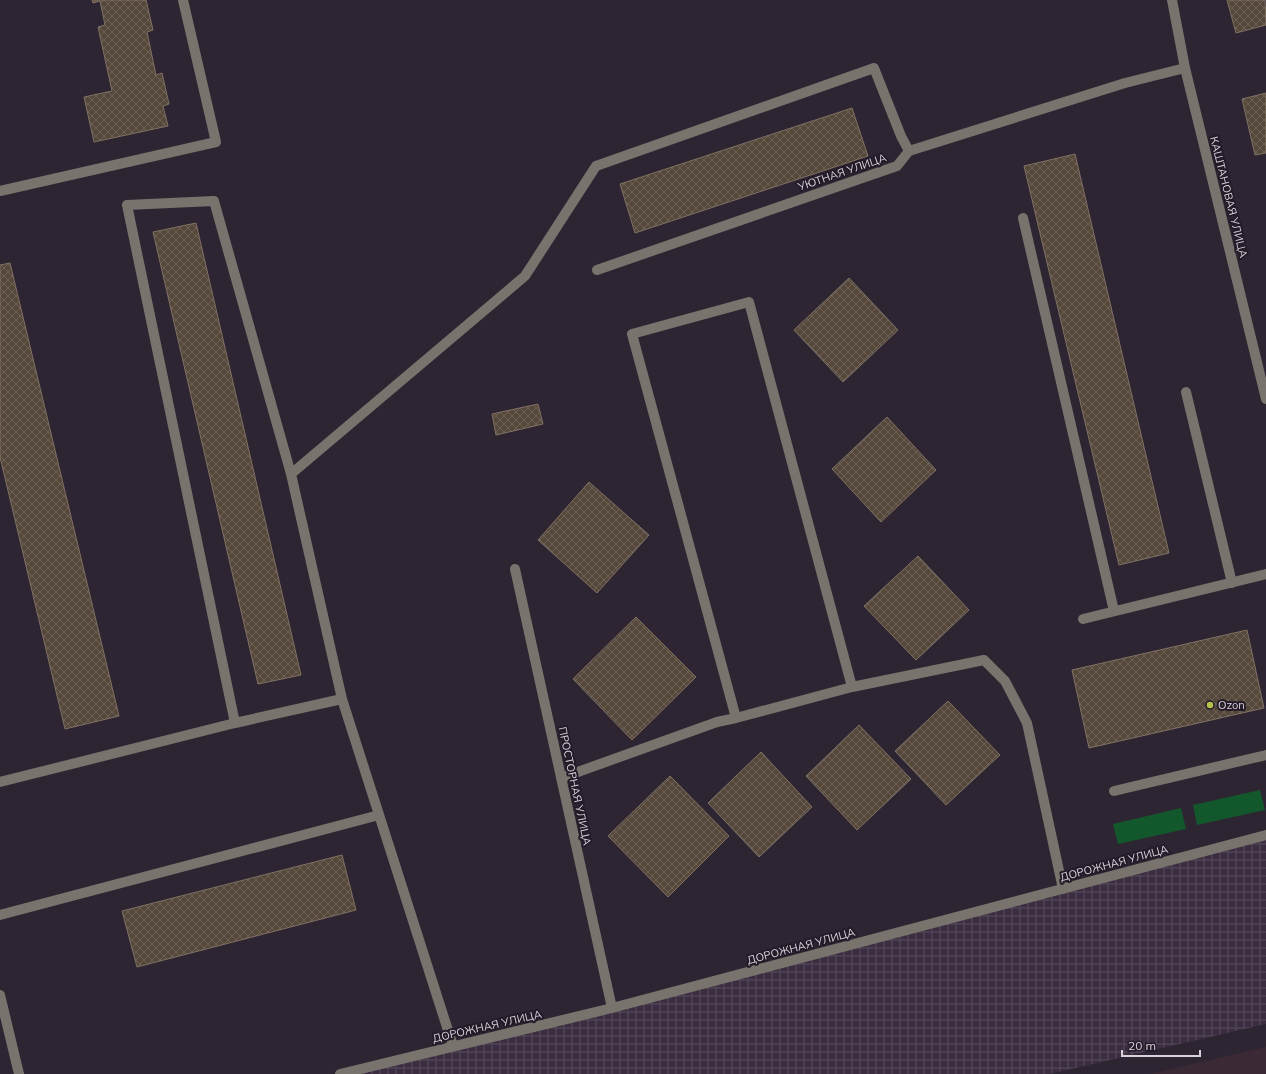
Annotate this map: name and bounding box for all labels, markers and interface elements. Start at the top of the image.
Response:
street label: КАШТАНОВАЯ УЛИЦА [1207,135,1251,259]
street label: УЮТНАЯ УЛИЦА [795,150,888,194]
place label: Ozon [1218,698,1245,712]
marker: Ozon [1205,700,1215,710]
street label: ПРОСТОРНАЯ УЛИЦА [556,725,594,847]
street label: ДОРОЖНАЯ УЛИЦА [1058,842,1170,884]
street label: ДОРОЖНАЯ УЛИЦА [745,925,857,967]
street label: ДОРОЖНАЯ УЛИЦА [431,1007,543,1045]
scale bar [1122,1032,1200,1058]
text: 20 m [1128,1038,1156,1053]

